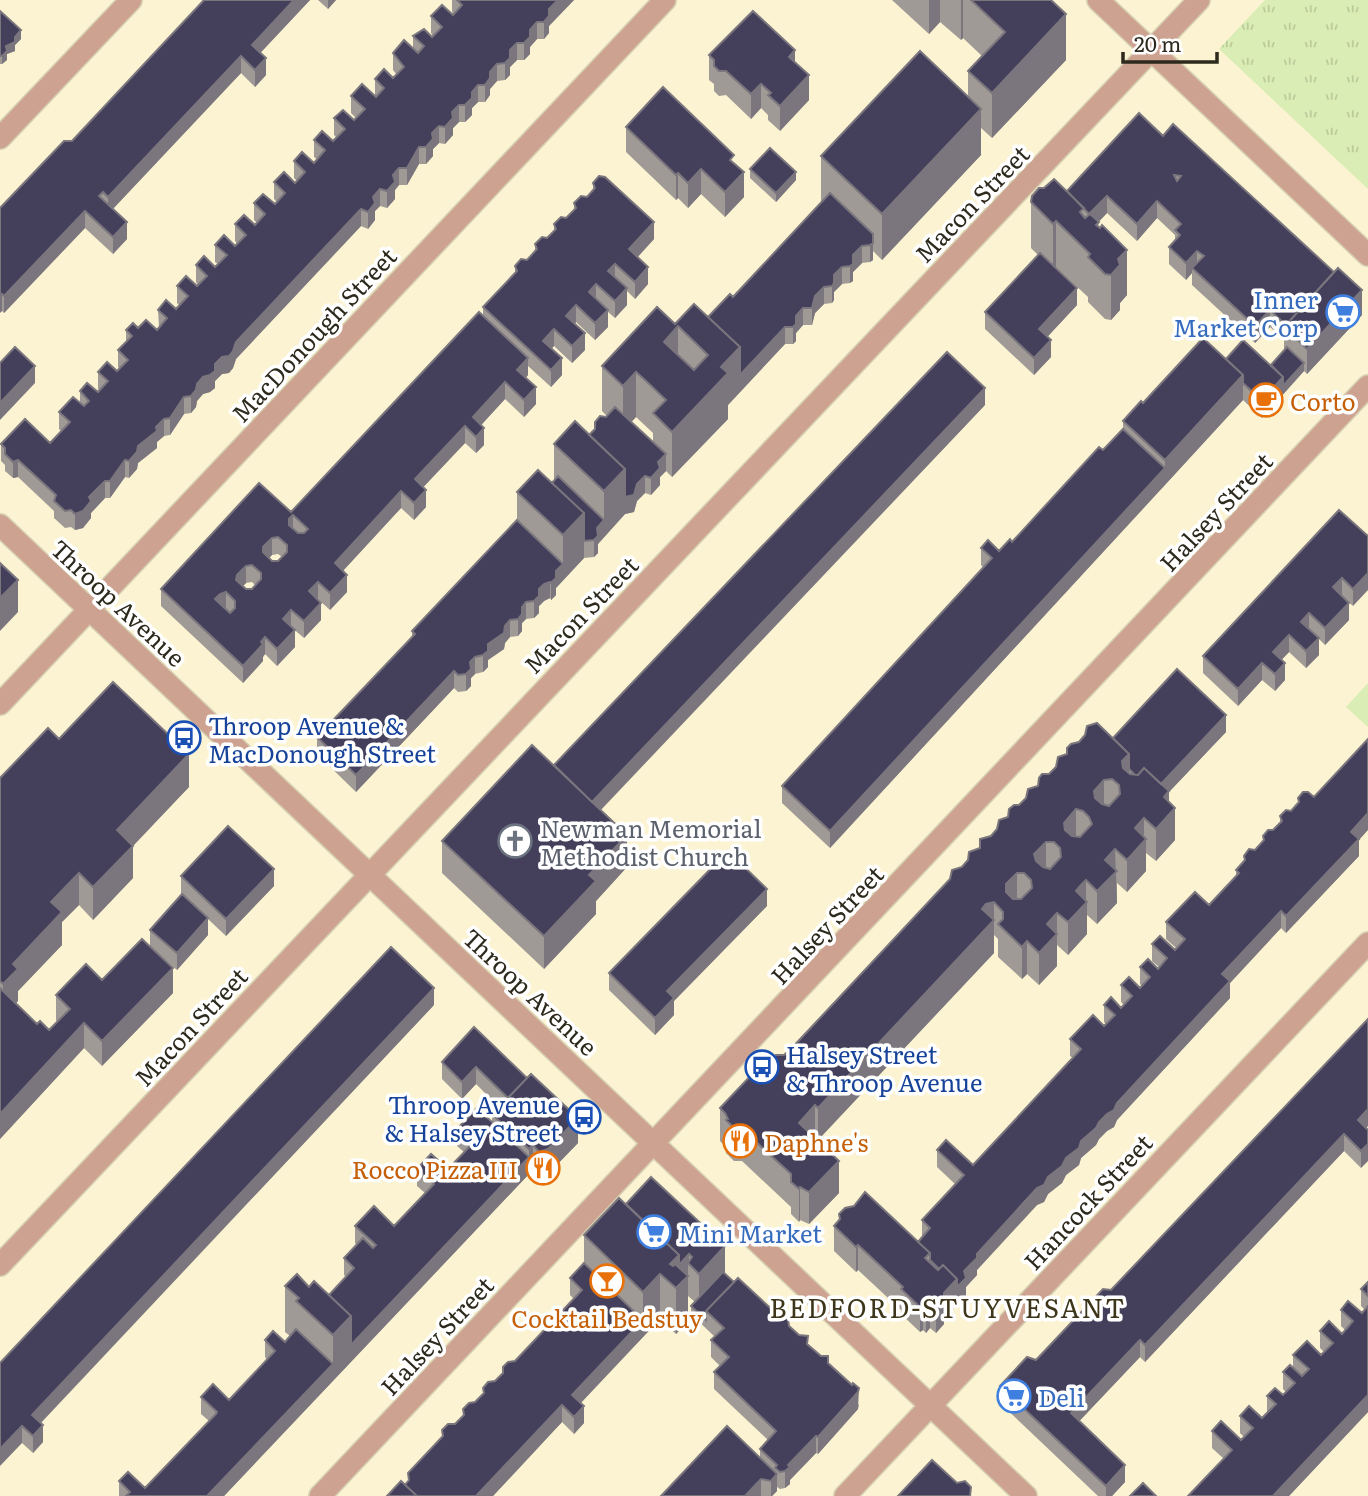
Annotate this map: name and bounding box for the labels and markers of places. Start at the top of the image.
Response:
place label: Inner Market Corp [1173,281,1319,344]
supermarket icon: Inner Market Corp [1324,293,1362,331]
cafe icon: Corto [1247,381,1285,419]
place label: Corto [1290,383,1356,418]
place label: Throop Avenue & MacDonough Street [208,707,436,770]
bus stop icon: Throop Avenue & MacDonough Street [165,719,203,757]
place label: Newman Memorial Methodist Church [540,810,761,873]
church icon: Newman Memorial Methodist Church [496,822,534,860]
place label: Halsey Street & Throop Avenue [786,1036,983,1099]
bus stop icon: Halsey Street & Throop Avenue [743,1048,781,1086]
place label: Throop Avenue & Halsey Street [384,1086,560,1149]
bus stop icon: Throop Avenue & Halsey Street [565,1098,603,1136]
restaurant icon: Daphne's [721,1122,759,1160]
place label: Daphne's [764,1124,869,1159]
restaurant icon: Rocco Pizza III [524,1149,562,1187]
place label: Rocco Pizza III [352,1151,518,1186]
supermarket icon: Mini Market [635,1213,673,1251]
place label: Mini Market [678,1215,822,1250]
bar icon: Cocktail Bedstuy [588,1262,626,1300]
place label: Cocktail Bedstuy [511,1300,703,1335]
supermarket icon: Deli [995,1377,1033,1415]
place label: Deli [1038,1379,1085,1414]

